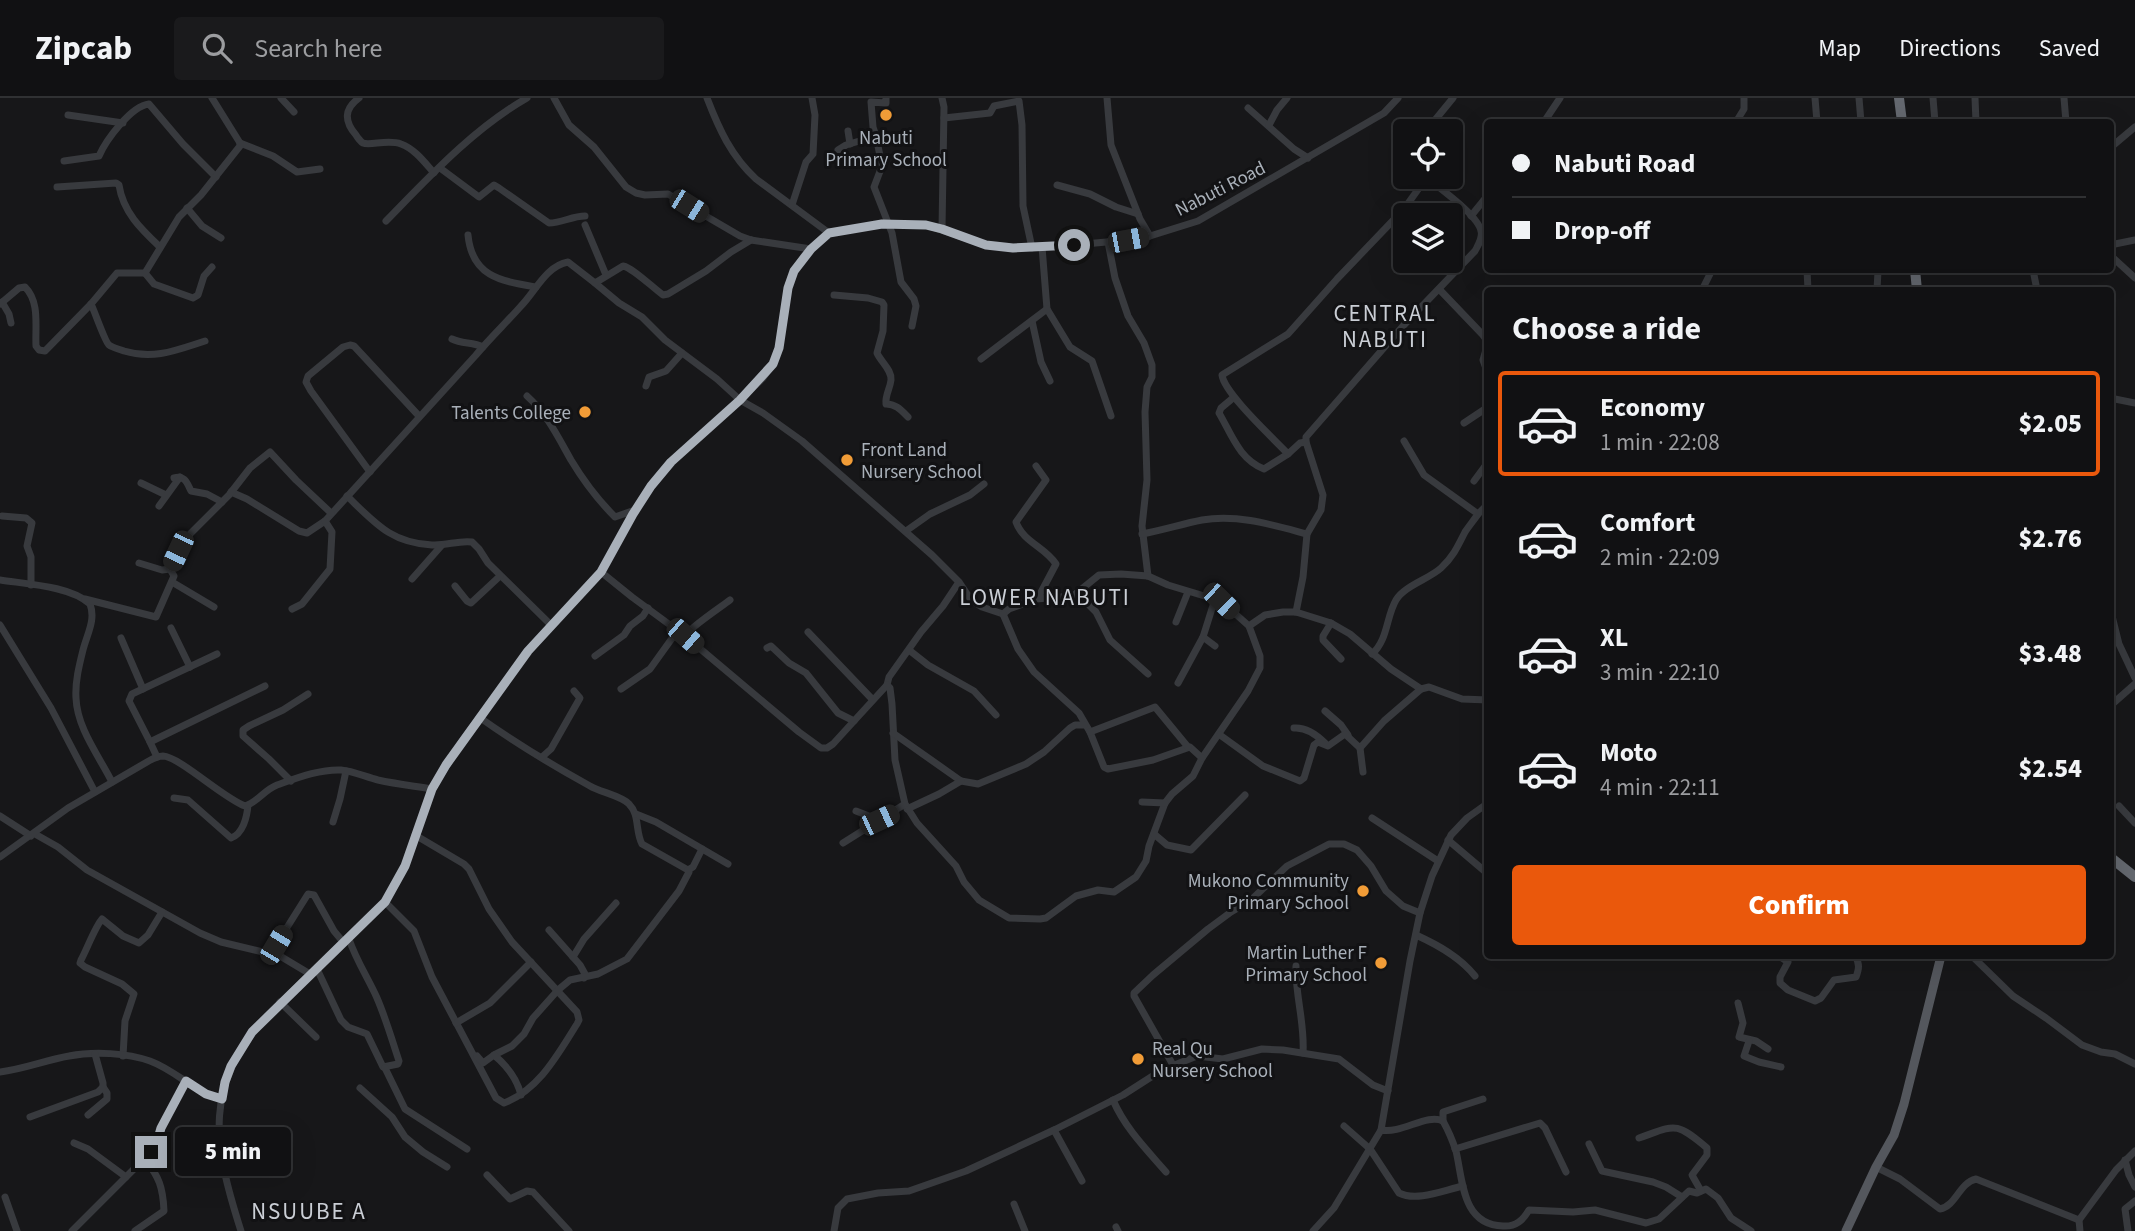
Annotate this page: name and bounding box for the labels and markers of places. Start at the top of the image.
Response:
marker: Nabuti Primary School [878,107,894,123]
place label: Nabuti Primary School [825,125,947,174]
place label: Talents College [451,400,571,427]
marker: Talents College [577,404,593,420]
place label: Front Land Nursery School [861,437,982,486]
marker: Front Land Nursery School [839,452,855,468]
place label: Mukono Community Primary School [1188,868,1349,917]
marker: Mukono Community Primary School [1355,883,1371,899]
place label: Martin Luther F Primary School [1245,940,1367,989]
marker: Martin Luther F Primary School [1373,955,1389,971]
place label: Real Qu Nursery School [1152,1036,1273,1085]
marker: Real Qu Nursery School [1130,1051,1146,1067]

